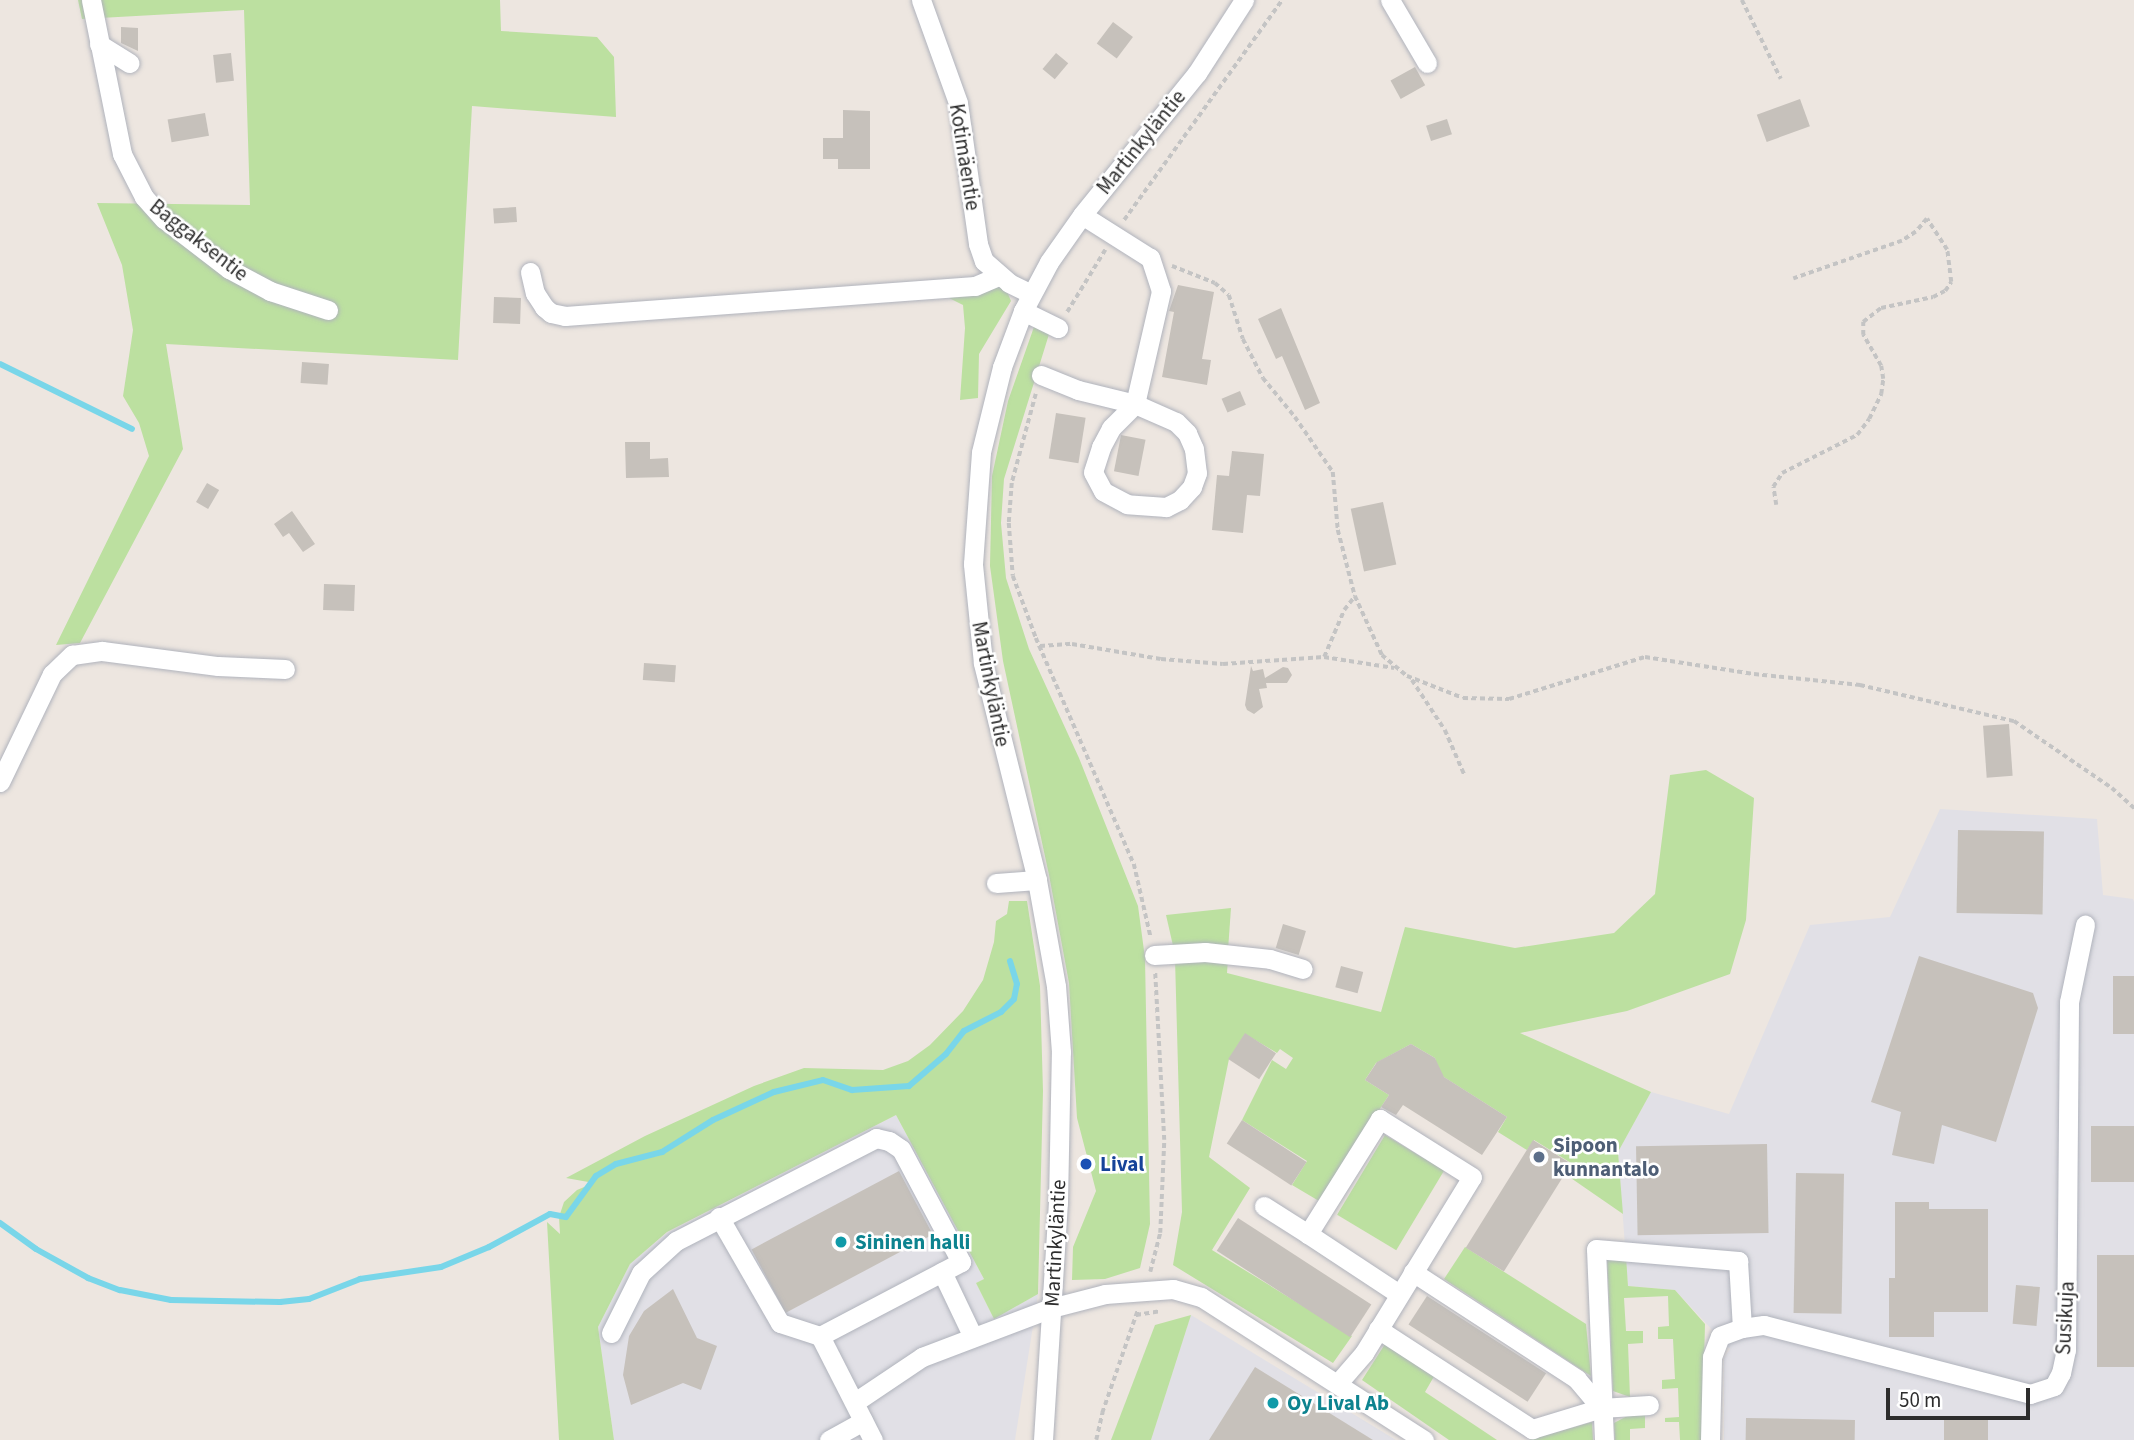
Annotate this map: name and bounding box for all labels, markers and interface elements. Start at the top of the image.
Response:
street label: Martinkyläntie [1091,85,1191,199]
street label: Kotimäentie [944,102,986,212]
street label: Baggaksentie [145,194,253,286]
street label: Martinkyläntie [966,619,1016,749]
place label: Sipoon kunnantalo [1553,1132,1659,1182]
marker: Sipoon kunnantalo [1531,1149,1547,1165]
place label: Lival [1100,1151,1144,1177]
marker: Lival [1078,1156,1094,1172]
street label: Martinkyläntie [1039,1179,1071,1307]
place label: Sininen halli [855,1229,970,1255]
marker: Sininen halli [833,1234,849,1250]
street label: Susikuja [2050,1280,2080,1356]
scale bar [1889,1374,2032,1418]
text: 50 m [1899,1385,1941,1415]
place label: Oy Lival Ab [1287,1390,1389,1416]
marker: Oy Lival Ab [1265,1395,1281,1411]

